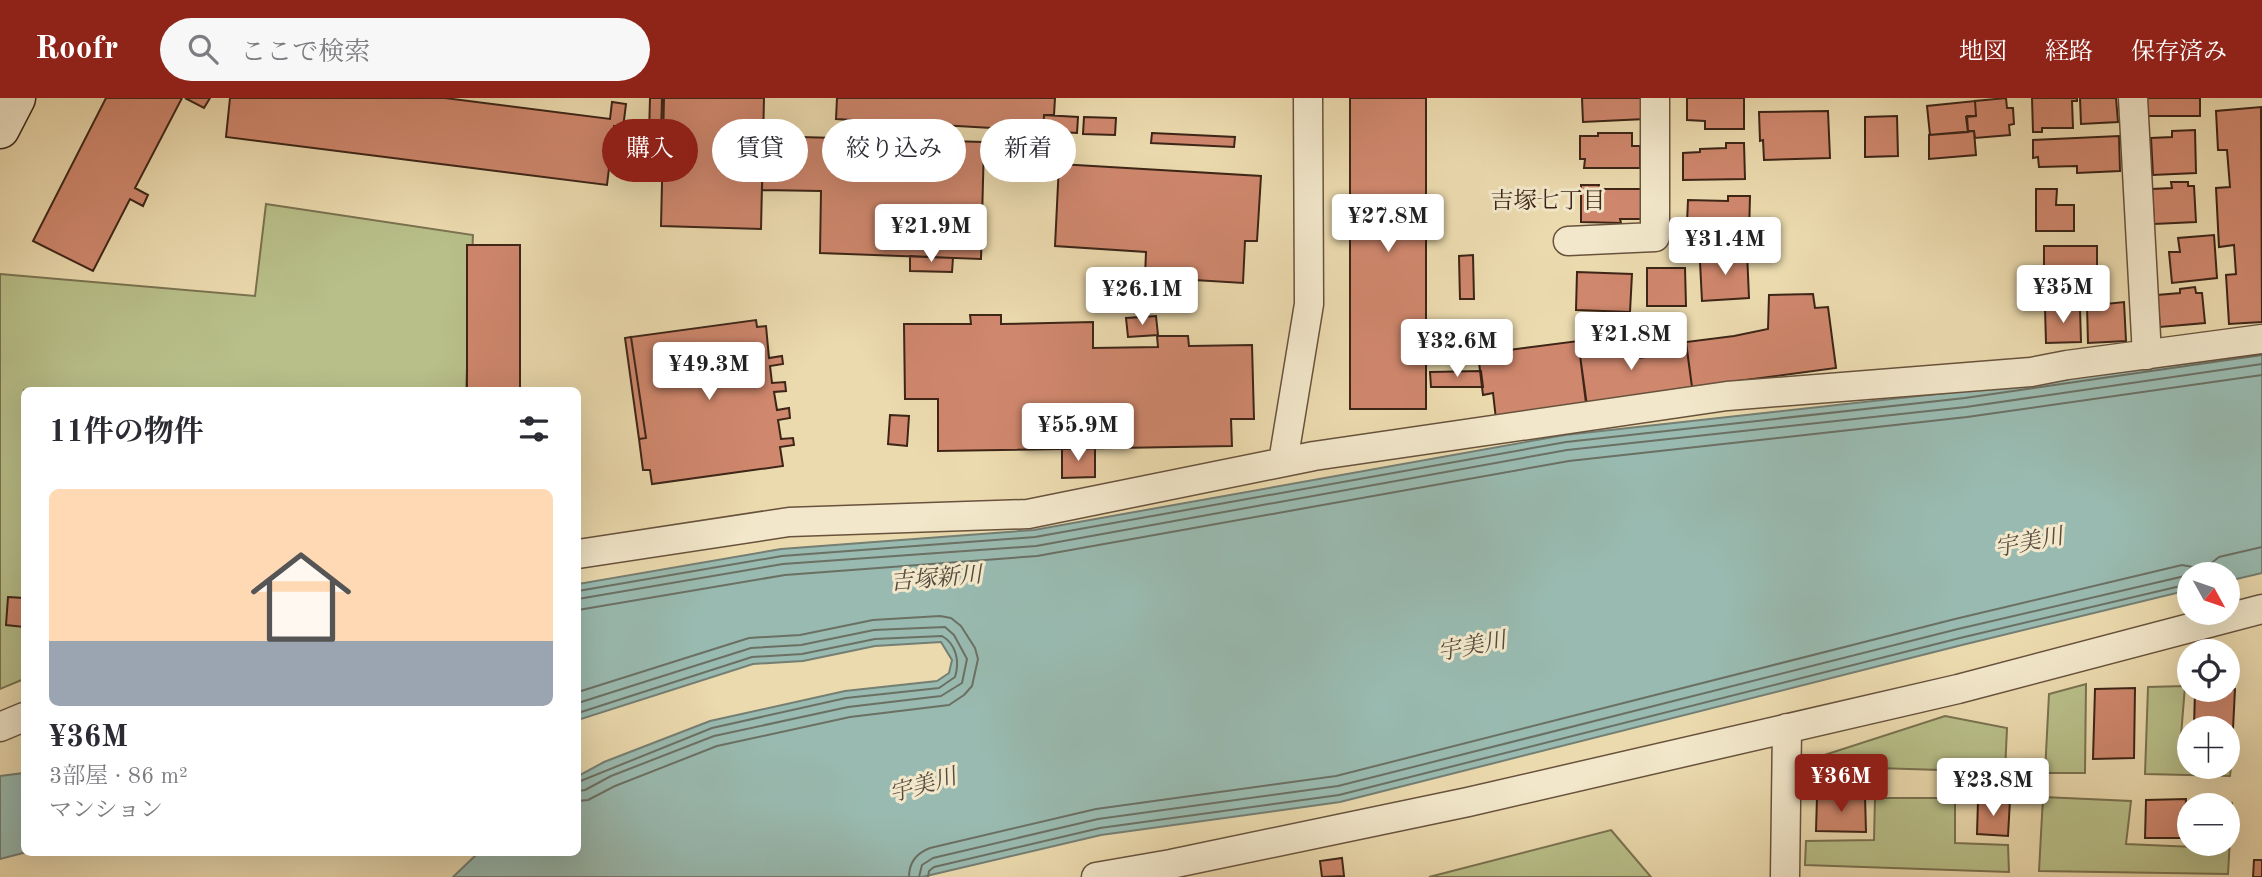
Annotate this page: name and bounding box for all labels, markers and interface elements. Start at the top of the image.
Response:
search box [160,18,650,81]
icon: search [184,30,222,68]
text: Roofr [35,33,118,66]
text: ここで検索 [240,40,370,66]
text: 地図 [1959,41,2007,65]
text: 経路 [2045,41,2093,65]
text: 保存済み [2131,41,2227,65]
chip: 購入 [602,119,698,182]
chip: 賃貸 [712,119,808,182]
chip: 絞り込み [822,119,966,182]
chip: 新着 [980,119,1076,182]
district label: 吉塚七丁目 [1491,188,1606,213]
pin: ¥27.8M [1331,194,1445,254]
pin: ¥21.9M [874,204,988,264]
text: ¥27.8M [1348,205,1428,228]
text: ¥21.9M [891,215,971,238]
pin: ¥31.4M [1668,218,1782,277]
text: ¥31.4M [1685,228,1765,251]
pin: ¥35M [2022,266,2104,325]
pin: ¥26.1M [1085,268,1199,327]
text: ¥35M [2033,276,2093,299]
text: ¥26.1M [1102,278,1182,301]
pin: ¥21.8M [1574,313,1688,372]
pin: ¥32.6M [1400,320,1514,379]
text: ¥21.8M [1591,323,1671,346]
text: ¥32.6M [1417,330,1497,353]
pin: ¥49.3M [652,342,766,402]
text: ¥49.3M [669,353,749,376]
pin: ¥55.9M [1021,404,1135,463]
icon: filters [515,410,553,448]
text: ¥55.9M [1038,414,1118,437]
text: 11件の物件 [49,418,204,448]
water label: 宇美川 [1993,523,2068,561]
icon: home [238,534,364,660]
water label: 吉塚新川 [889,561,986,594]
north arrow [2177,562,2240,625]
map controls [2177,562,2240,856]
water label: 宇美川 [1436,627,1511,665]
button: locate [2177,639,2240,702]
button: + [2177,716,2240,779]
text: ¥36M [49,723,128,753]
pin: ¥36M [1800,754,1882,814]
pin: ¥23.8M [1936,758,2050,818]
water label: 宇美川 [886,763,962,807]
text: 3部屋 · 86 m² [49,765,188,788]
text: ¥36M [1811,765,1871,788]
text: ¥23.8M [1953,769,2033,792]
button: − [2177,793,2240,856]
text: マンション [49,799,163,822]

